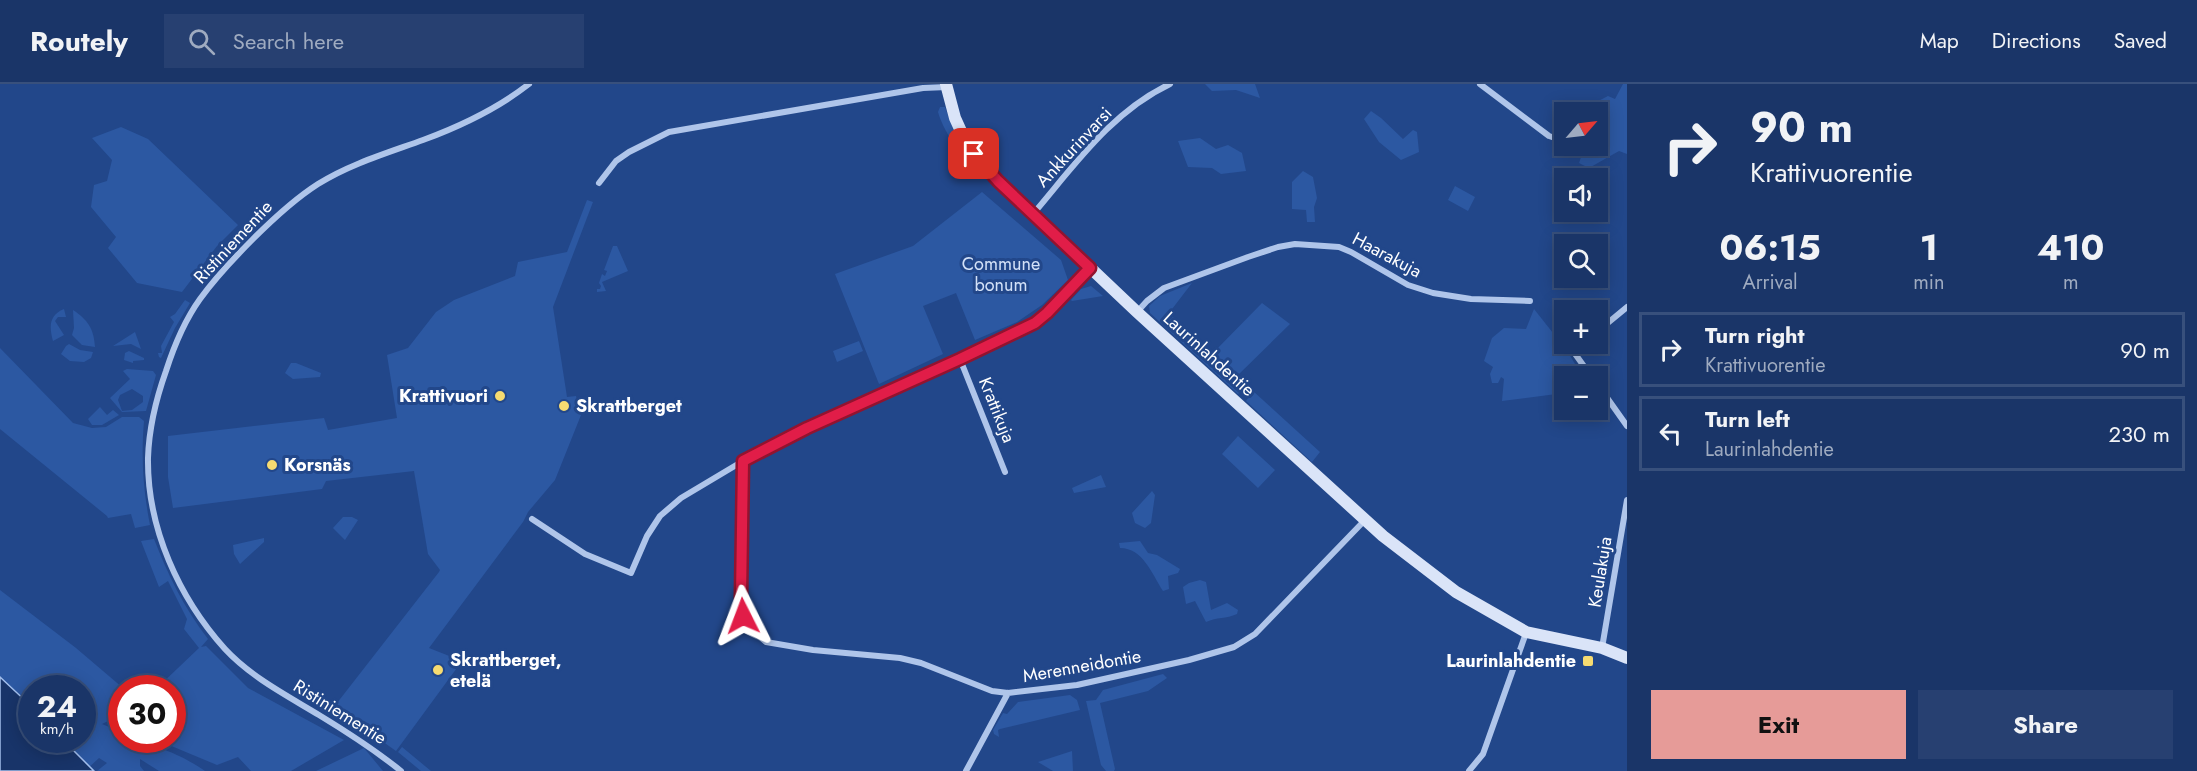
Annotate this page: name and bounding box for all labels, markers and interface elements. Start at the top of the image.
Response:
search box [164,14,584,68]
text: Routely [30,21,128,62]
icon: search [185,25,218,58]
text: Search here [233,25,344,57]
text: Map [1920,26,1959,56]
text: Directions [1992,26,2081,56]
text: Saved [2114,26,2167,56]
text: 90 m [1750,97,1853,158]
street label: Ankkurinvarsi [1030,101,1118,193]
north arrow [1554,102,1608,156]
map controls [1554,102,1608,420]
icon: right [1651,108,1729,186]
pin [948,128,999,179]
icon: arrive [957,137,990,170]
text: Krattivuorentie [1750,153,1913,192]
button: sound [1554,168,1608,222]
street label: Ristiniementie [188,195,278,289]
text: 06:15 [1720,221,1821,273]
text: 1 [1920,221,1938,273]
text: 410 [2037,221,2104,273]
street label: Haarakuja [1348,226,1426,284]
button: search [1554,234,1608,288]
park label: Commune bonum [962,251,1040,298]
text: Arrival [1743,268,1798,297]
text: min [1913,268,1945,297]
text: m [2063,268,2079,297]
button: + [1554,300,1608,354]
street label: Laurinlahdentie [1157,306,1261,402]
text: Turn right [1705,319,1805,351]
icon: right [1654,333,1687,366]
text: 90 m [2120,334,2170,366]
text: Krattivuorentie [1705,351,1825,380]
button: − [1554,366,1608,420]
street label: Krattikuja [972,373,1022,447]
place label: Krattivuori [399,383,488,409]
marker: Krattivuori [493,389,507,403]
place label: Skrattberget [576,393,682,419]
marker: Skrattberget [557,399,571,413]
text: Turn left [1705,403,1790,435]
icon: left [1654,417,1687,450]
text: 230 m [2109,418,2170,450]
text: Laurinlahdentie [1705,435,1834,464]
place label: Korsnäs [284,452,351,478]
marker: Korsnäs [265,458,279,472]
street label: Keulakuja [1582,535,1618,609]
position arrow [711,584,775,648]
street label: Merenneidontie [1021,643,1143,689]
place label: Skrattberget, etelä [450,647,562,694]
place label: Laurinlahdentie [1446,648,1576,674]
marker: Laurinlahdentie [1581,654,1595,668]
marker: Skrattberget, etelä [431,663,445,677]
street label: Ristiniementie [288,673,392,751]
speed limit sign: 30 [108,675,186,753]
text: 24 [37,685,77,728]
button: Exit [1651,690,1906,759]
button: Share [1918,690,2173,759]
text: km/h [40,718,74,740]

